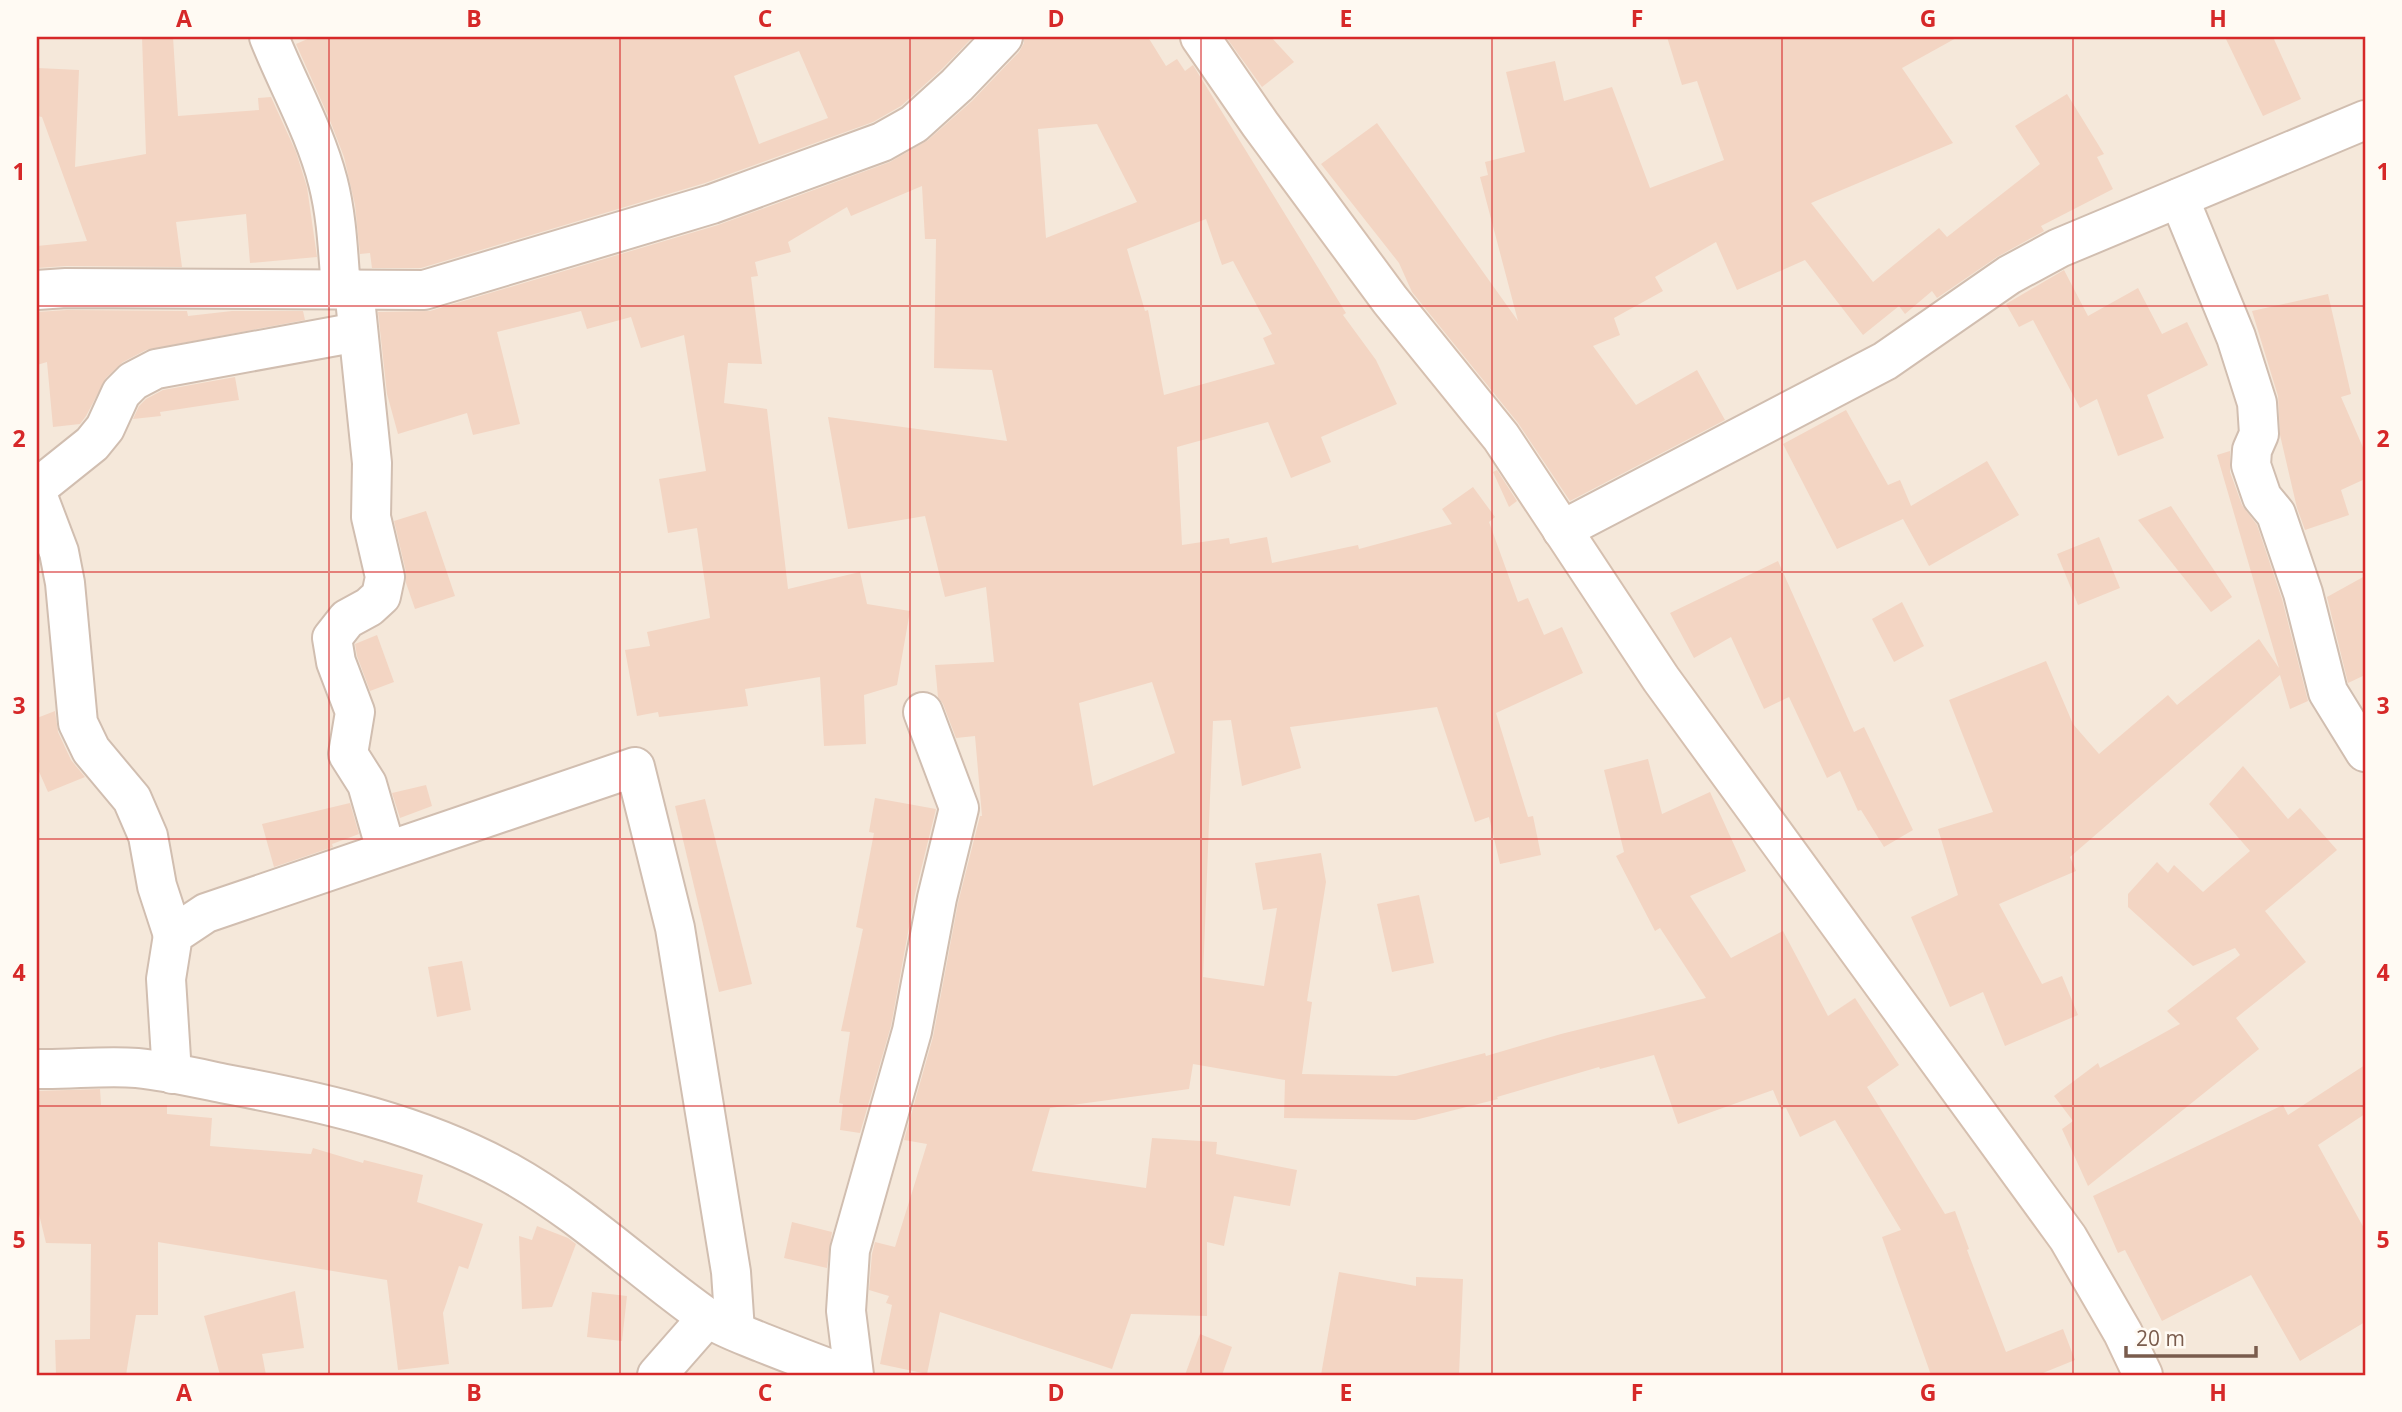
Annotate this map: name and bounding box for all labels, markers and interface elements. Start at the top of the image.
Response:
text: A [176,2,192,34]
text: B [466,2,482,34]
text: C [758,2,772,34]
text: D [1047,2,1065,34]
text: E [1340,2,1352,34]
text: F [1631,2,1643,34]
text: G [1920,2,1936,34]
text: H [2209,2,2227,34]
text: 1 [12,155,26,187]
text: 1 [2376,155,2390,187]
text: 2 [12,422,26,454]
text: 2 [2376,422,2390,454]
text: 3 [12,689,26,721]
text: 3 [2376,689,2390,721]
text: 4 [12,956,26,988]
text: 4 [2376,956,2390,988]
text: 5 [12,1223,26,1255]
text: 5 [2376,1223,2390,1255]
scale bar [2126,1314,2255,1358]
text: 20 m [2136,1324,2185,1352]
text: A [176,1376,192,1408]
text: B [466,1376,482,1408]
text: C [758,1376,772,1408]
text: D [1047,1376,1065,1408]
text: E [1340,1376,1352,1408]
text: F [1631,1376,1643,1408]
text: G [1920,1376,1936,1408]
text: H [2209,1376,2227,1408]

